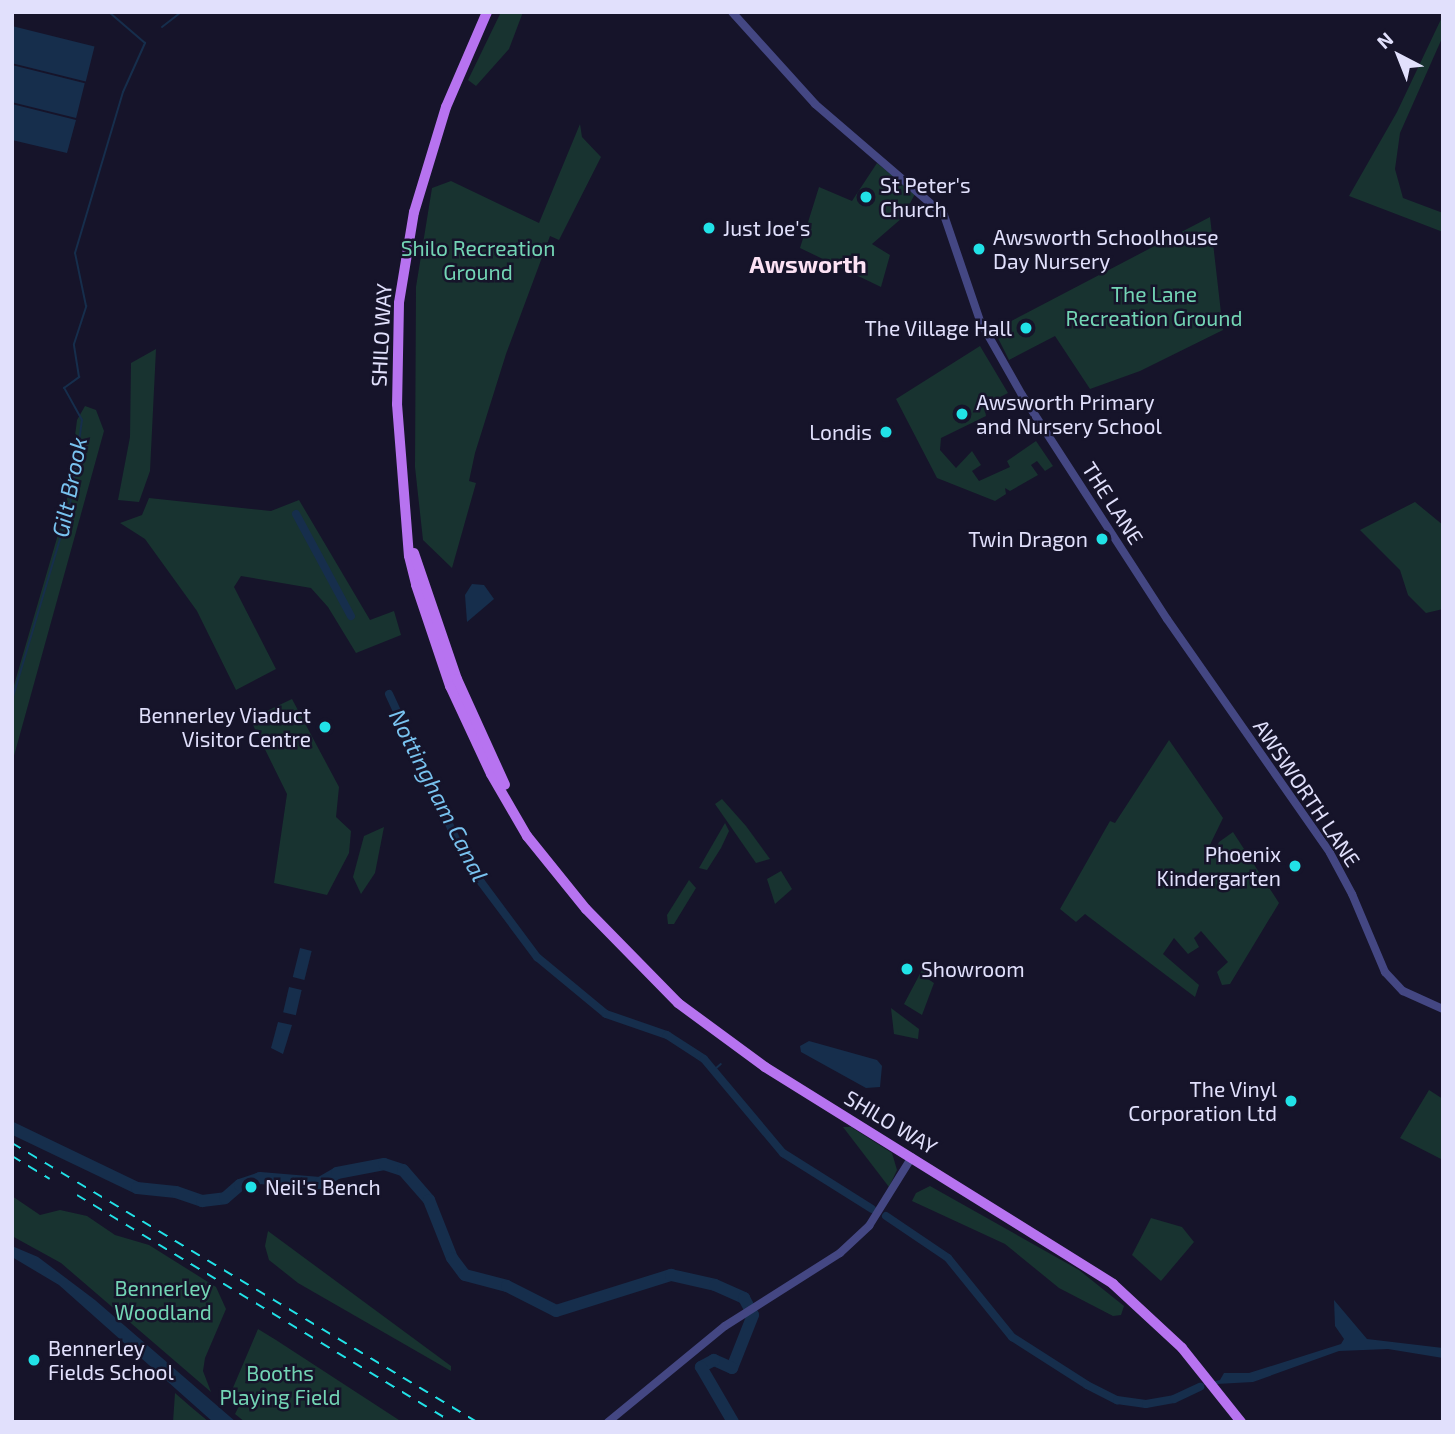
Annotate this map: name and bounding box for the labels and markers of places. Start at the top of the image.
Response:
place label: St Peter's Church [880,172,971,222]
marker: St Peter's Church [858,189,874,205]
place label: Just Joe's [723,215,811,241]
marker: Just Joe's [701,220,717,236]
place label: Awsworth Schoolhouse Day Nursery [993,224,1219,274]
marker: Awsworth Schoolhouse Day Nursery [971,241,987,257]
place label: The Village Hall [864,315,1012,341]
marker: The Village Hall [1018,320,1034,336]
place label: Awsworth Primary and Nursery School [976,389,1162,439]
marker: Awsworth Primary and Nursery School [954,406,970,422]
place label: Londis [809,419,872,445]
marker: Londis [878,424,894,440]
place label: Twin Dragon [968,526,1088,552]
marker: Twin Dragon [1094,531,1110,547]
place label: Bennerley Viaduct Visitor Centre [138,702,311,752]
marker: Bennerley Viaduct Visitor Centre [317,719,333,735]
place label: Phoenix Kindergarten [1156,841,1281,891]
marker: Phoenix Kindergarten [1287,858,1303,874]
place label: Showroom [921,956,1025,982]
marker: Showroom [899,961,915,977]
place label: The Vinyl Corporation Ltd [1128,1076,1277,1126]
marker: The Vinyl Corporation Ltd [1283,1093,1299,1109]
place label: Neil's Bench [265,1174,381,1200]
marker: Neil's Bench [243,1179,259,1195]
place label: Bennerley Fields School [48,1335,174,1385]
marker: Bennerley Fields School [26,1352,42,1368]

